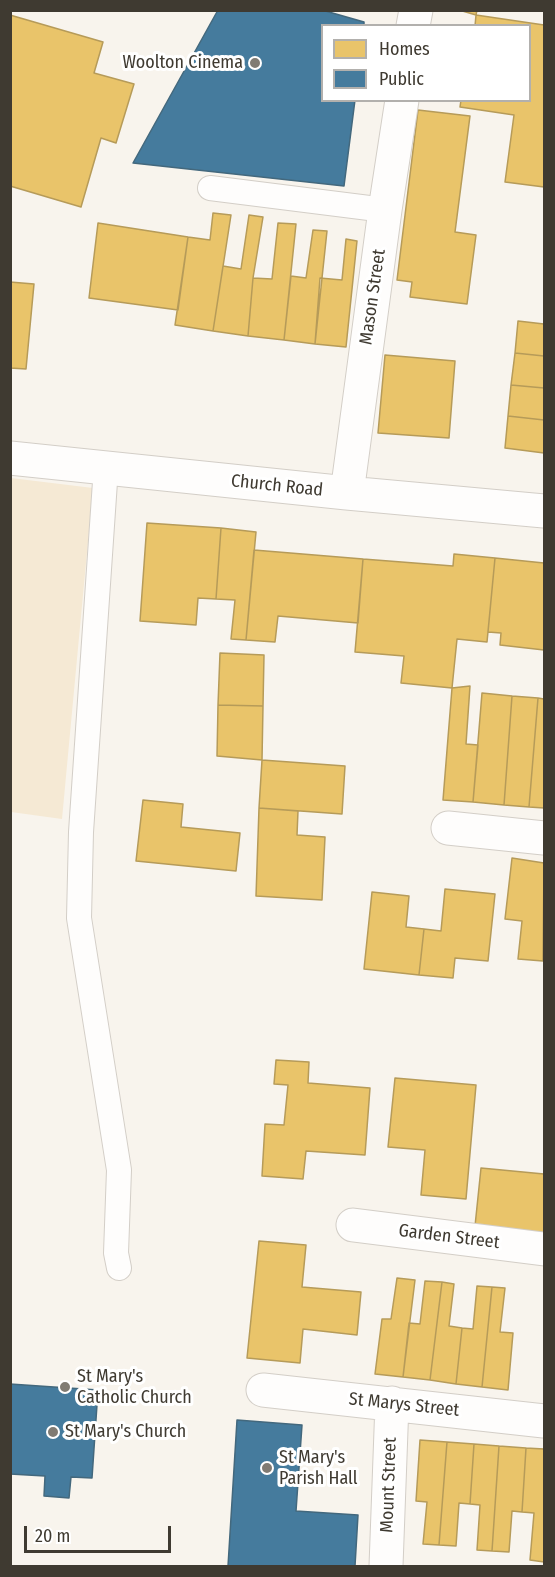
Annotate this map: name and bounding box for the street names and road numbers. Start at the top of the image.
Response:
street label: Mason Street [356,248,390,346]
street label: Church Road [230,470,324,502]
street label: Garden Street [397,1220,501,1254]
street label: St Marys Street [348,1388,460,1422]
street label: Mount Street [377,1437,401,1533]

